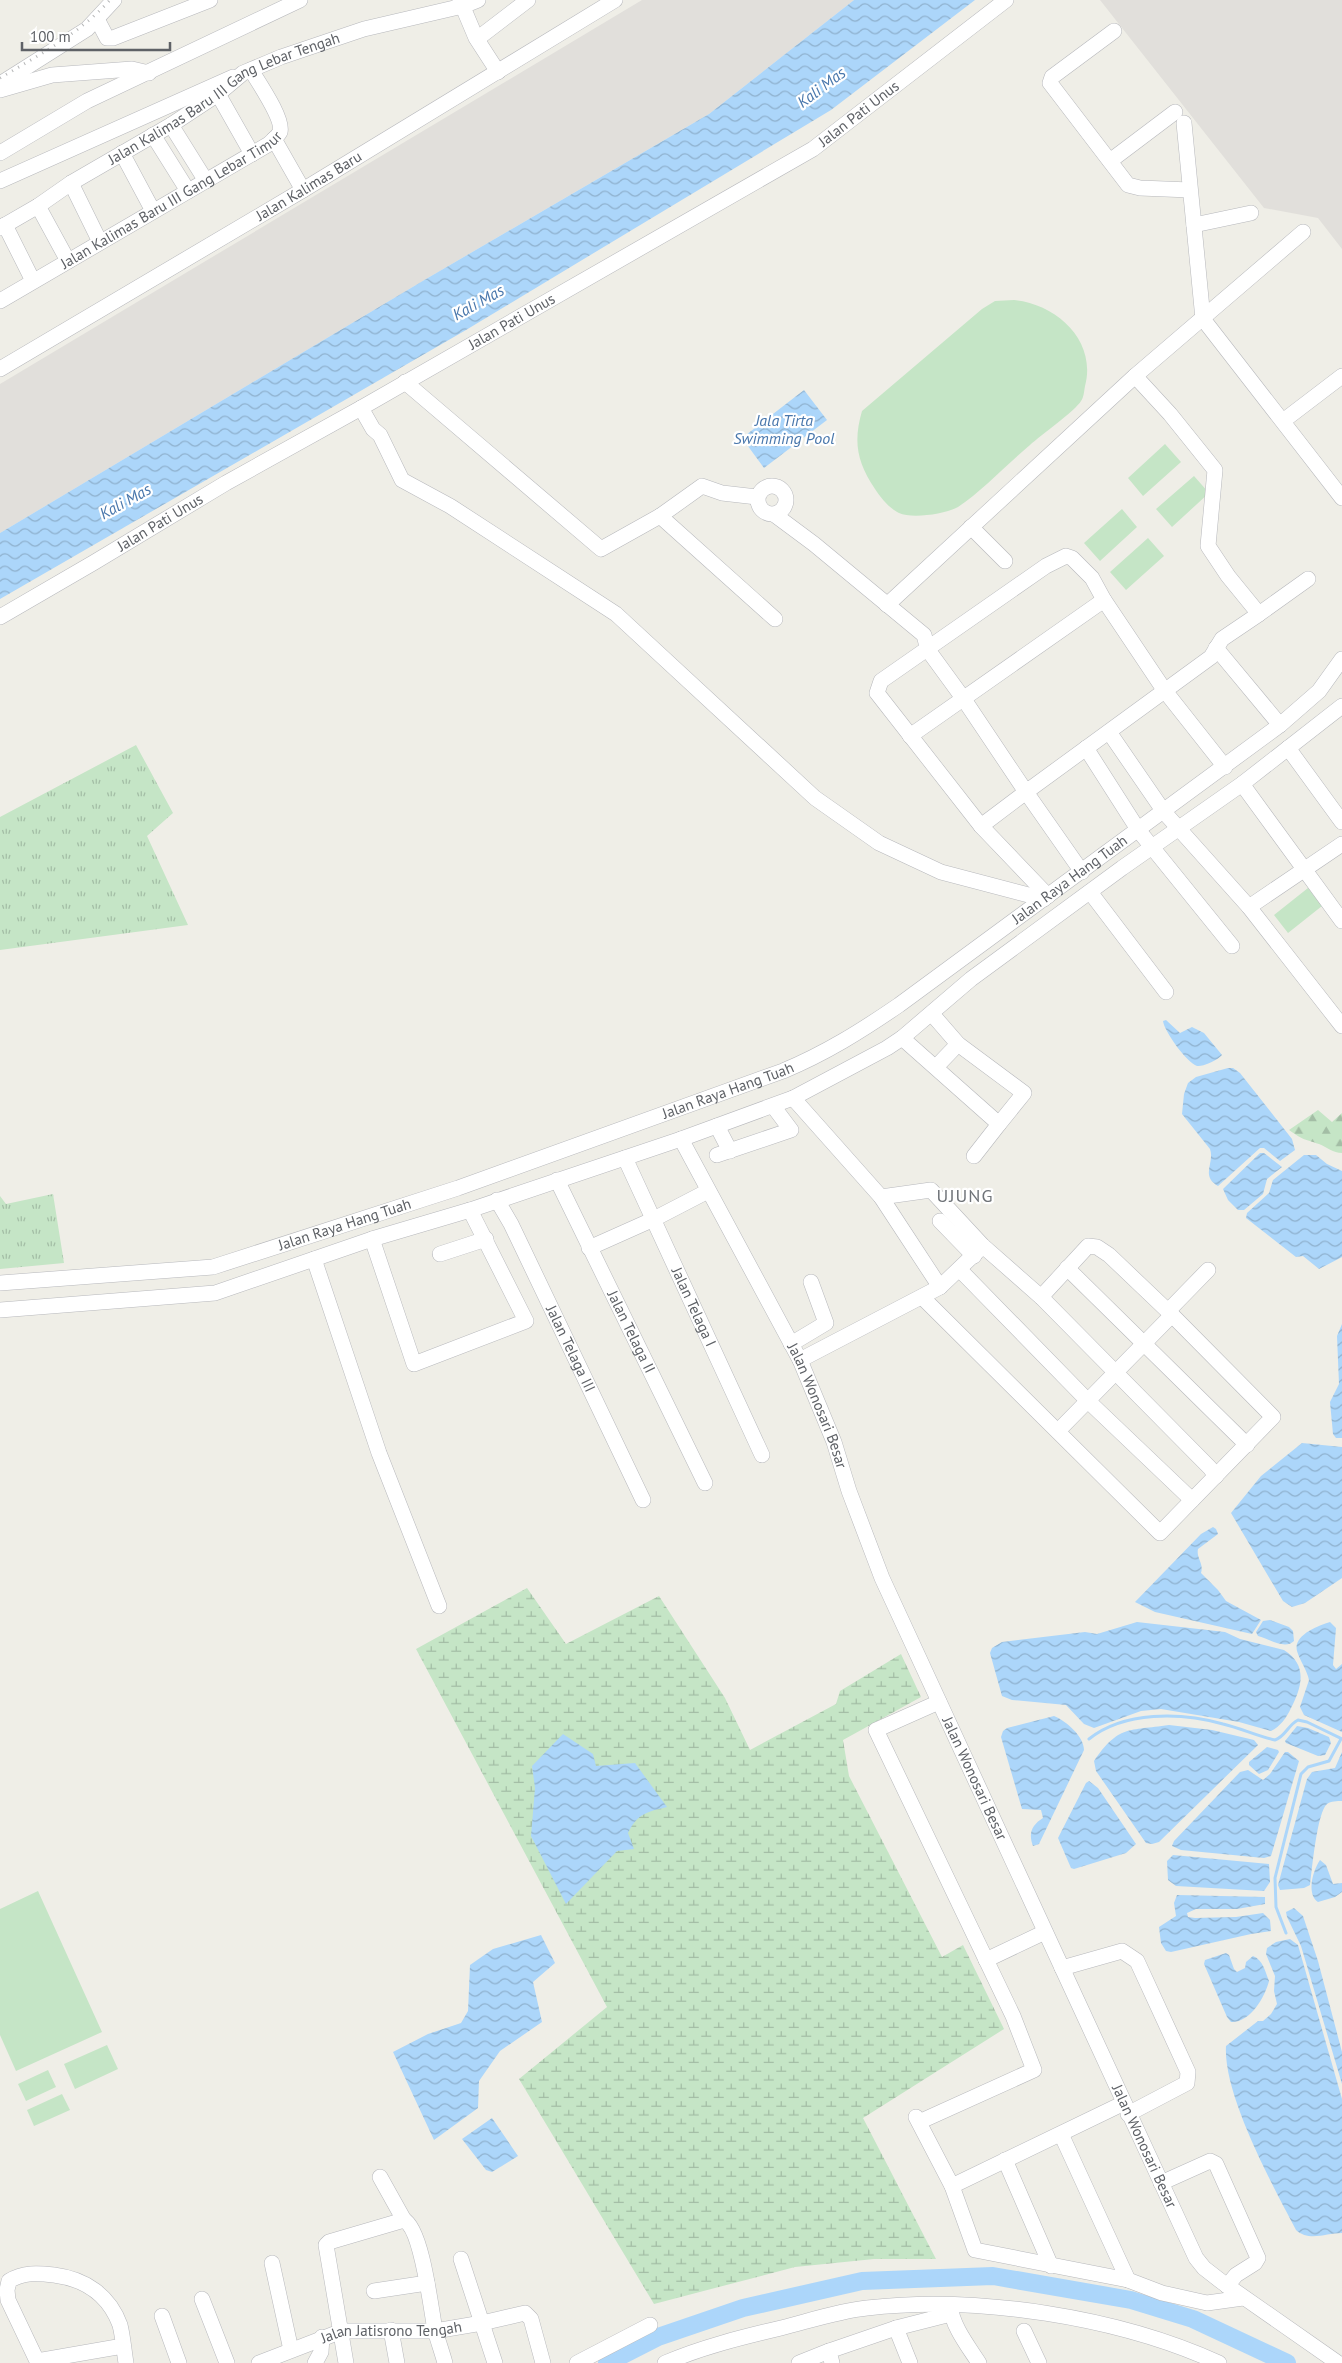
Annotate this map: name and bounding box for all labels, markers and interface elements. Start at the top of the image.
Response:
scale bar [22,20,170,52]
text: 100 m [30,27,71,46]
street label: Jalan Kalimas Baru III Gang Lebar Tengah [104,28,342,169]
water label: Kali Mas [793,62,850,112]
street label: Jalan Pati Unus [814,76,903,151]
street label: Jalan Kalimas Baru III Gang Lebar Timur [56,127,286,273]
street label: Jalan Kalimas Baru [252,147,365,225]
water label: Kali Mas [449,279,508,324]
street label: Jalan Pati Unus [464,289,558,354]
water label: Jala Tirta Swimming Pool [733,410,835,448]
water label: Kali Mas [96,478,155,523]
street label: Jalan Pati Unus [113,489,206,556]
street label: Jalan Raya Hang Tuah [1007,830,1131,928]
street label: Jalan Raya Hang Tuah [659,1058,797,1123]
district label: UJUNG [937,1184,993,1207]
street label: Jalan Raya Hang Tuah [275,1194,413,1255]
street label: Jalan Telaga I [667,1263,721,1349]
street label: Jalan Telaga II [603,1286,660,1376]
street label: Jalan Telaga III [542,1301,600,1395]
street label: Jalan Wonosari Besar [783,1339,852,1471]
street label: Jalan Wonosari Besar [938,1713,1012,1843]
street label: Jalan Wonosari Besar [1108,2080,1182,2211]
street label: Jalan Jatisrono Tengah [317,2317,463,2348]

